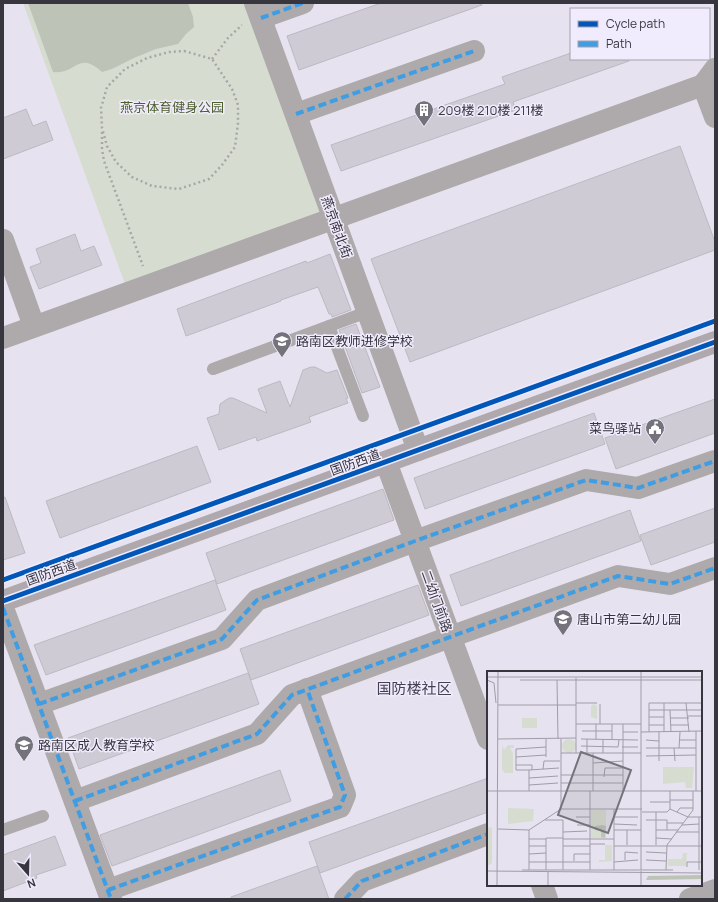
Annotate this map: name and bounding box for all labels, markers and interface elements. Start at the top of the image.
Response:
legend [570,8,710,60]
text: Cycle path [606,15,665,32]
text: Path [606,35,632,52]
park label: 燕京体育健身公园 [120,98,224,116]
building icon: 209楼 210楼 211楼 [413,99,435,127]
place label: 209楼 210楼 211楼 [438,101,544,119]
street label: 燕京南北街 [317,193,357,261]
school or university icon: 路南区教师进修学校 [271,330,293,358]
place label: 路南区教师进修学校 [296,332,413,350]
public building icon: 菜鸟驿站 [644,417,666,445]
place label: 菜鸟驿站 [589,419,641,437]
street label: 国防西道 [327,445,383,479]
street label: 国防西道 [23,555,79,589]
street label: 二幼门前路 [417,567,457,635]
school or university icon: 唐山市第二幼儿园 [552,608,574,636]
place label: 唐山市第二幼儿园 [577,610,681,628]
inset map [487,671,702,886]
district label: 国防楼社区 [376,678,452,699]
school or university icon: 路南区成人教育学校 [13,734,35,762]
place label: 路南区成人教育学校 [38,736,155,754]
north arrow [8,854,48,894]
text: N [25,875,38,892]

